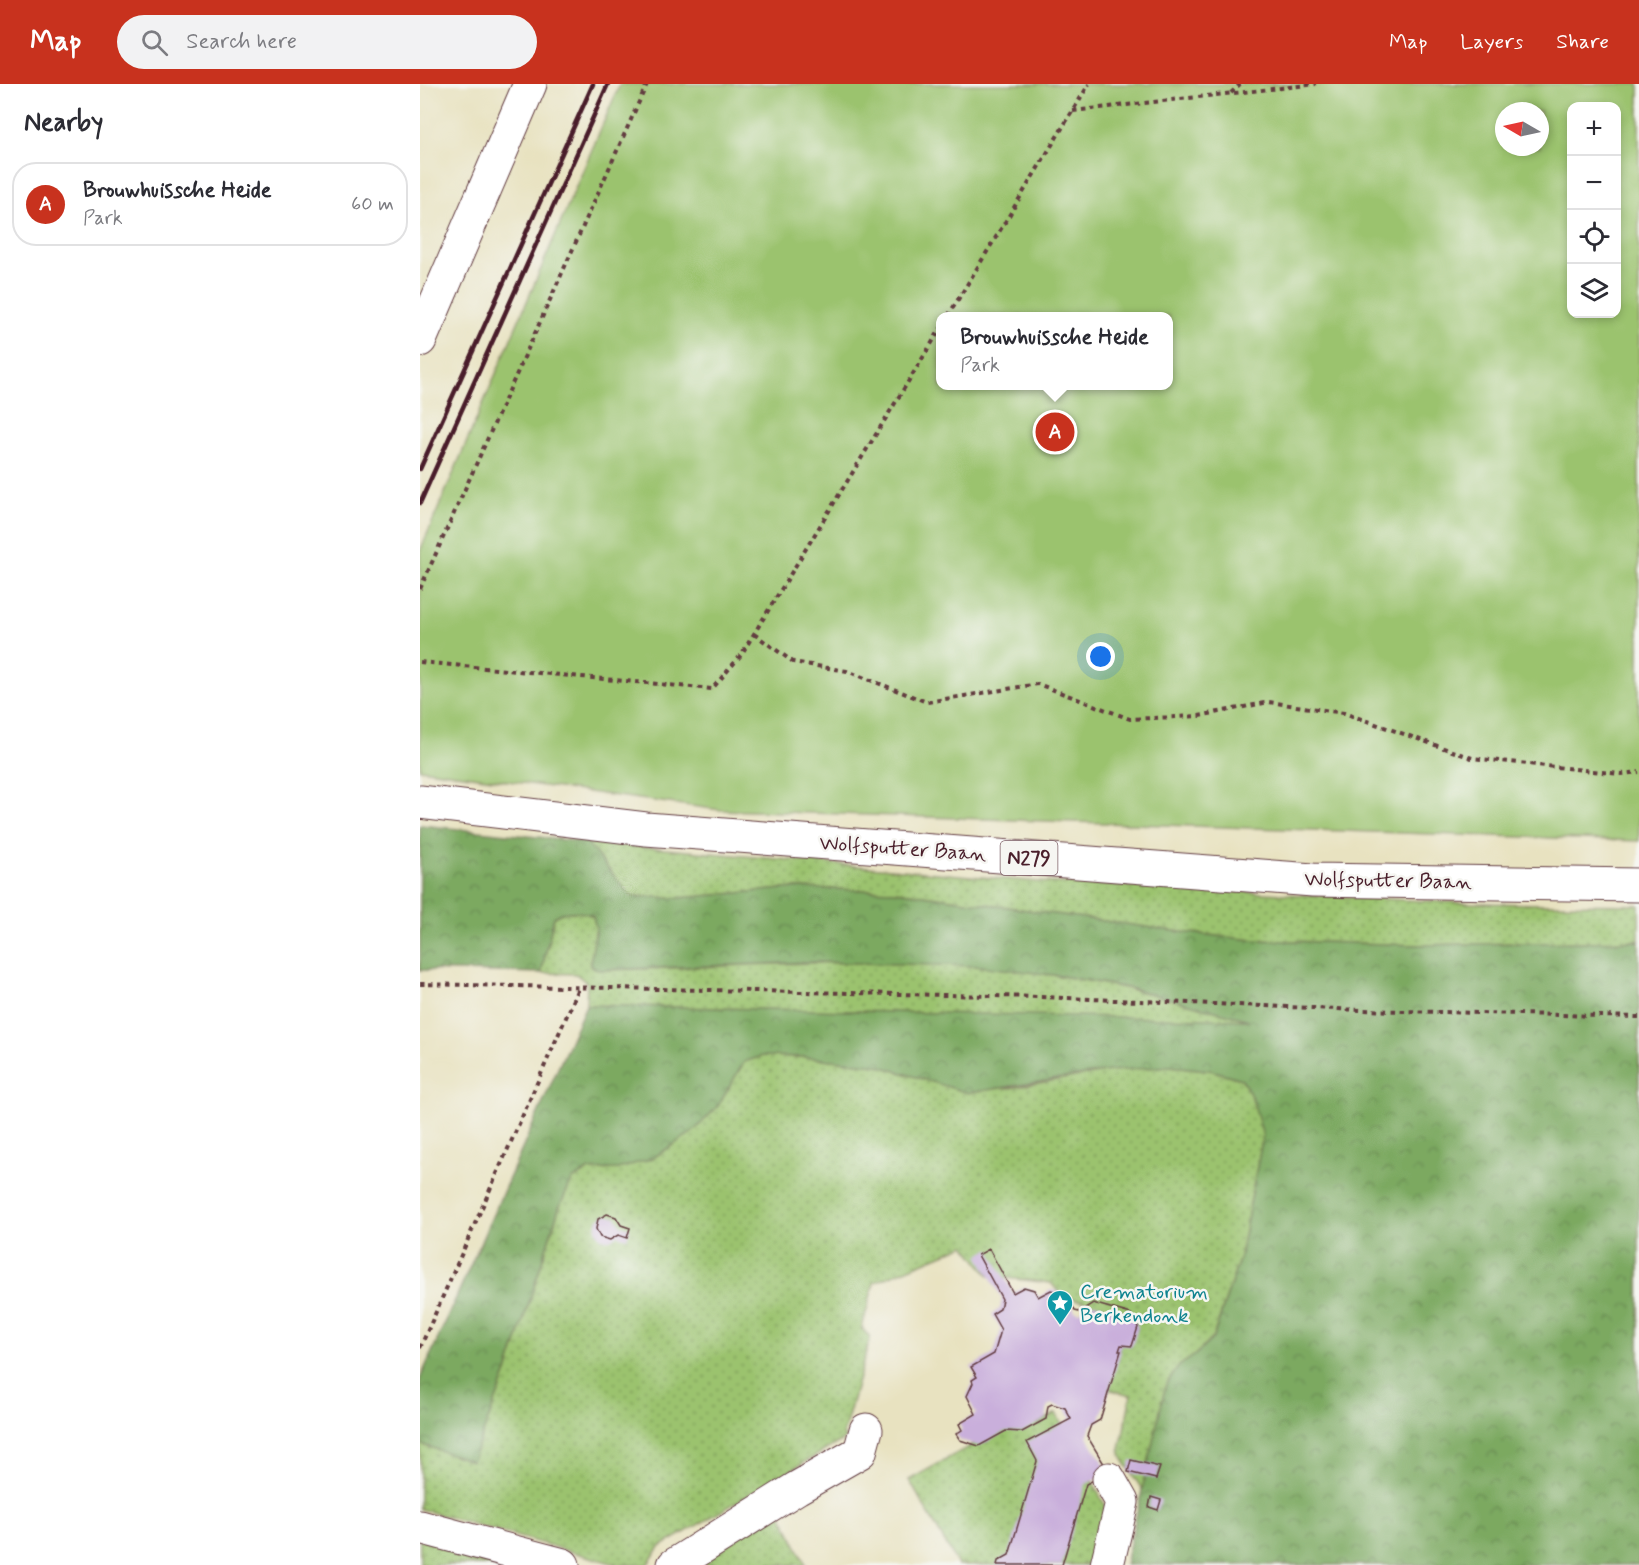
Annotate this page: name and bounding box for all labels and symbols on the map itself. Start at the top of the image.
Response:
north arrow [1495,102,1549,156]
pin: A [1036,410,1074,454]
your location [1086,642,1115,671]
street label: Wolfsputter Baan [818,829,988,869]
road number: N279 [1000,841,1058,875]
street label: Wolfsputter Baan [1304,866,1472,896]
place label: Crematorium Berkendonk [1080,1278,1208,1330]
place icon: Crematorium Berkendonk [1045,1288,1075,1326]

